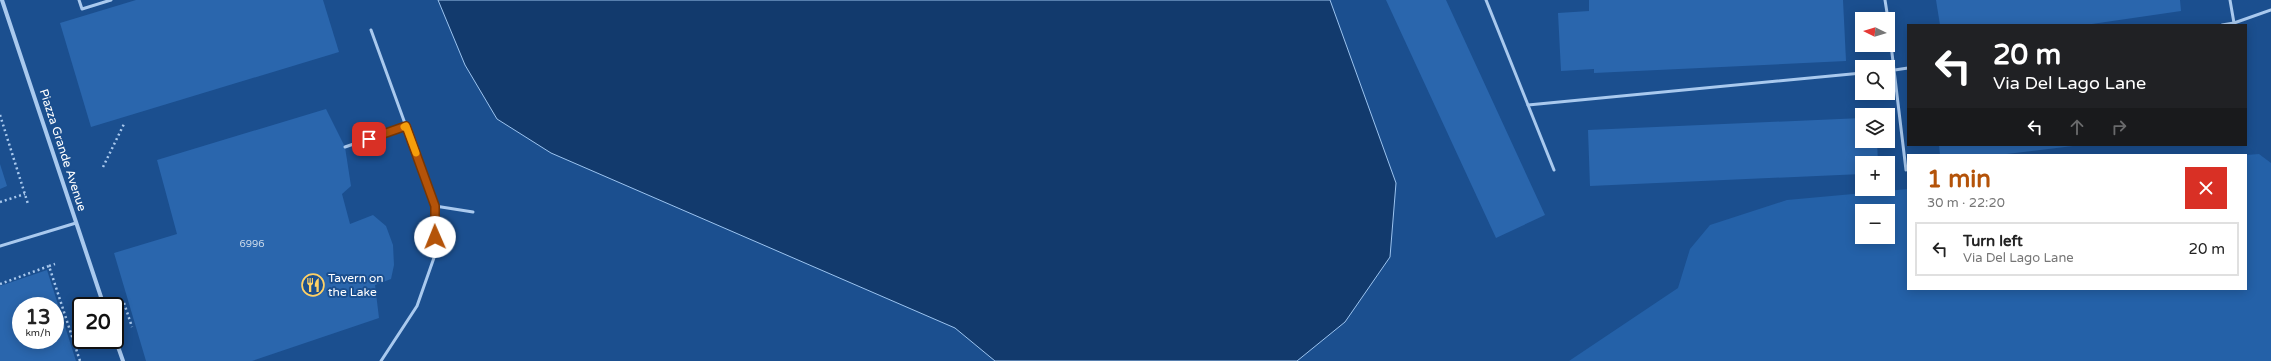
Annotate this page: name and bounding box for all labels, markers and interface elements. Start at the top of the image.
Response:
north arrow [1855,12,1895,52]
map controls [1855,12,1895,244]
text: 20 m [1993,38,2061,72]
icon: left [1927,40,1979,92]
button: search [1855,60,1895,100]
text: Via Del Lago Lane [1993,72,2146,94]
street label: Piazza Grande Avenue [37,87,89,213]
button: layers [1855,108,1895,148]
icon: left [2024,116,2046,138]
icon: ahead [2066,116,2088,138]
icon: right [2108,116,2130,138]
pin [352,122,386,156]
icon: arrive [358,128,380,150]
button: + [1855,156,1895,196]
text: 1 min [1927,165,1991,194]
button: close [2185,167,2227,209]
text: 30 m · 22:20 [1927,195,2005,211]
button: − [1855,204,1895,244]
position arrow [414,216,456,258]
text: Turn left [1963,232,2023,250]
house number: 6996 [239,238,265,250]
icon: left [1929,238,1951,260]
text: 20 m [2188,240,2225,258]
text: Via Del Lago Lane [1963,250,2074,266]
place label: Tavern on the Lake [328,271,384,299]
restaurant icon: Tavern on the Lake [300,272,326,298]
speed limit sign: 20 [72,297,124,349]
text: 13 [25,306,51,330]
text: km/h [25,327,51,339]

